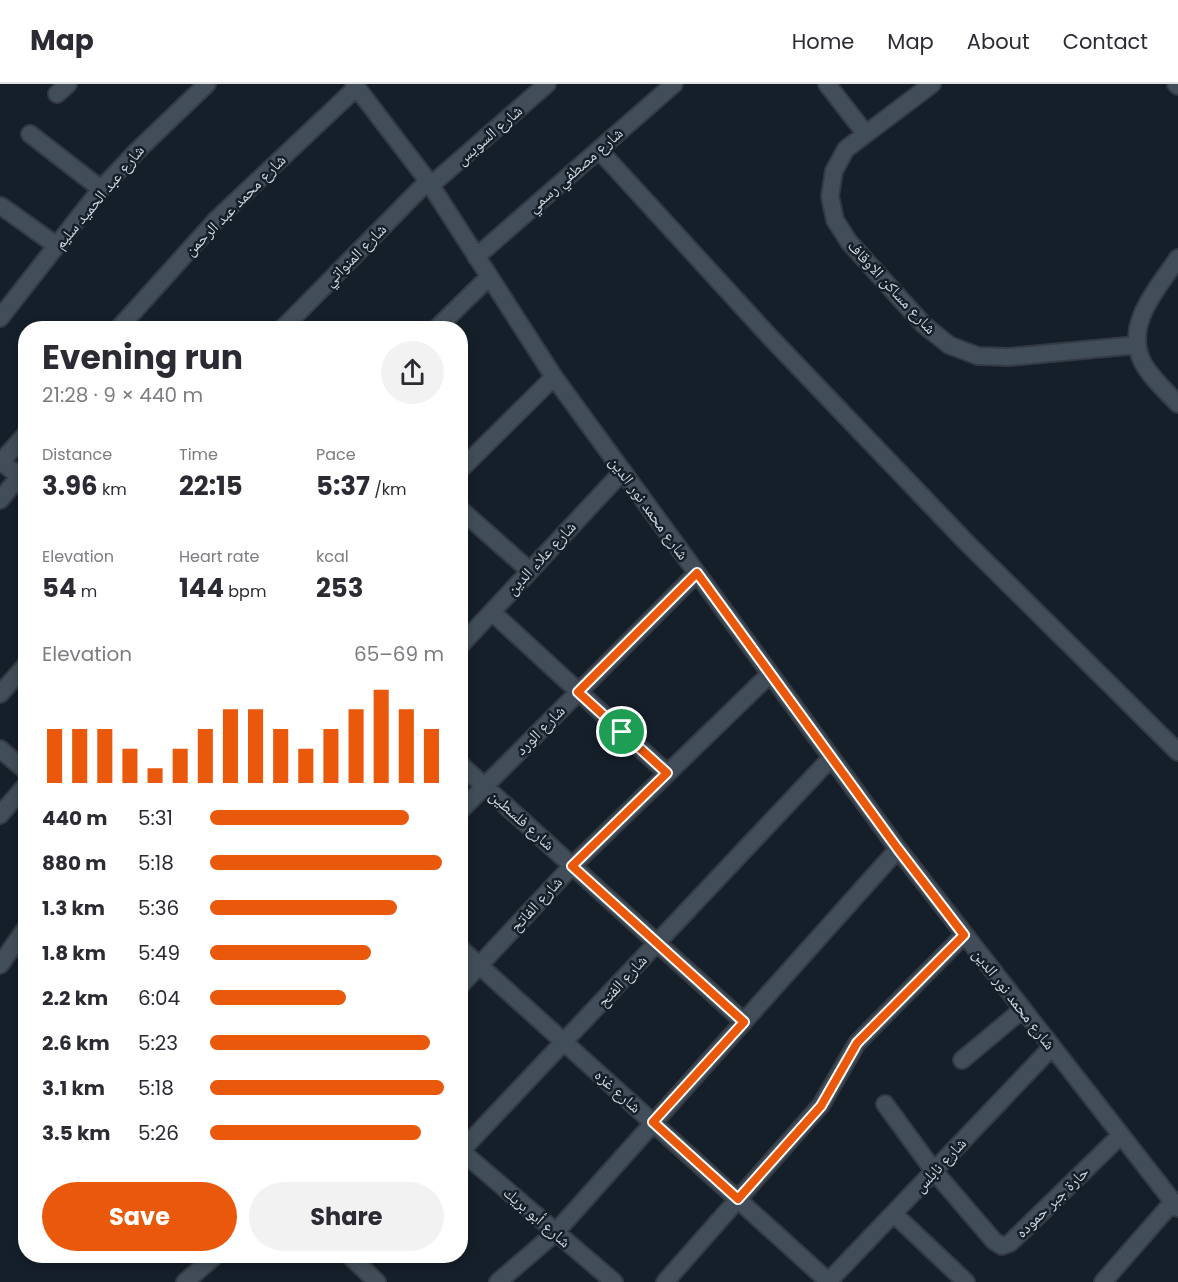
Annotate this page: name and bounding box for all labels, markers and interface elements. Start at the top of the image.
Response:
text: Map [30,21,94,60]
text: Home [792,27,854,56]
text: Map [887,27,934,56]
text: About [967,27,1030,56]
text: Contact [1063,27,1148,56]
street label: شارع السويس [451,100,527,170]
street label: شارع مصطفي رسمي [522,122,629,219]
street label: شارع عبد الحميد سليم [48,140,150,254]
street label: شارع محمد عبد الرحمن [179,149,291,261]
street label: شارع المنواتي [318,218,393,293]
street label: شارع مساكن الاوقاف [842,235,942,339]
text: Evening run [42,334,243,381]
button: share [381,341,444,404]
text: 21:28 · 9 × 440 m [42,381,203,409]
text: Distance [42,443,112,466]
text: Time [179,443,218,466]
text: Pace [316,443,356,466]
street label: شارع محمد نور الدين [604,451,694,565]
text: 3.96 [42,468,98,504]
text: 22:15 [179,468,243,504]
text: 5:37 [316,468,370,504]
text: km [98,478,127,501]
text: /km [370,478,407,501]
street label: شارع علاء الدين [501,516,581,600]
text: Elevation [42,545,114,568]
text: Heart rate [179,545,259,568]
text: kcal [316,545,349,568]
text: 54 [42,570,77,606]
text: 144 [179,570,224,606]
text: 253 [316,570,363,606]
text: m [77,580,97,603]
text: bpm [224,580,266,603]
text: Elevation [42,640,132,668]
text: 65–69 m [354,640,444,668]
street label: شارع الورد [510,700,570,760]
pin [596,706,647,757]
icon: arrive [605,715,638,748]
street label: شارع فلسطين [484,784,560,856]
text: 440 m [42,804,108,832]
text: 5:31 [138,804,173,832]
text: 880 m [42,849,106,877]
text: 5:18 [138,849,174,877]
street label: شارع الفاتح [504,871,568,937]
text: 1.3 km [42,894,105,922]
text: 5:36 [138,894,179,922]
text: 1.8 km [42,939,106,967]
text: 5:49 [138,939,180,967]
street label: شارع محمد نور الدين [967,943,1061,1055]
street label: شارع الفتح [592,950,652,1012]
text: 2.2 km [42,984,108,1012]
text: 6:04 [138,984,180,1012]
text: 2.6 km [42,1029,110,1057]
text: 5:23 [138,1029,178,1057]
street label: شارع غزه [590,1064,646,1118]
text: 3.1 km [42,1074,105,1102]
text: 5:18 [138,1074,174,1102]
text: 3.5 km [42,1119,111,1147]
text: 5:26 [138,1119,179,1147]
street label: شارع نابلس [908,1132,972,1198]
street label: حارة جبر حموده [1010,1161,1094,1243]
street label: شارع أبو بريك [498,1181,576,1253]
button: Save [42,1182,237,1251]
button: Share [249,1182,444,1251]

